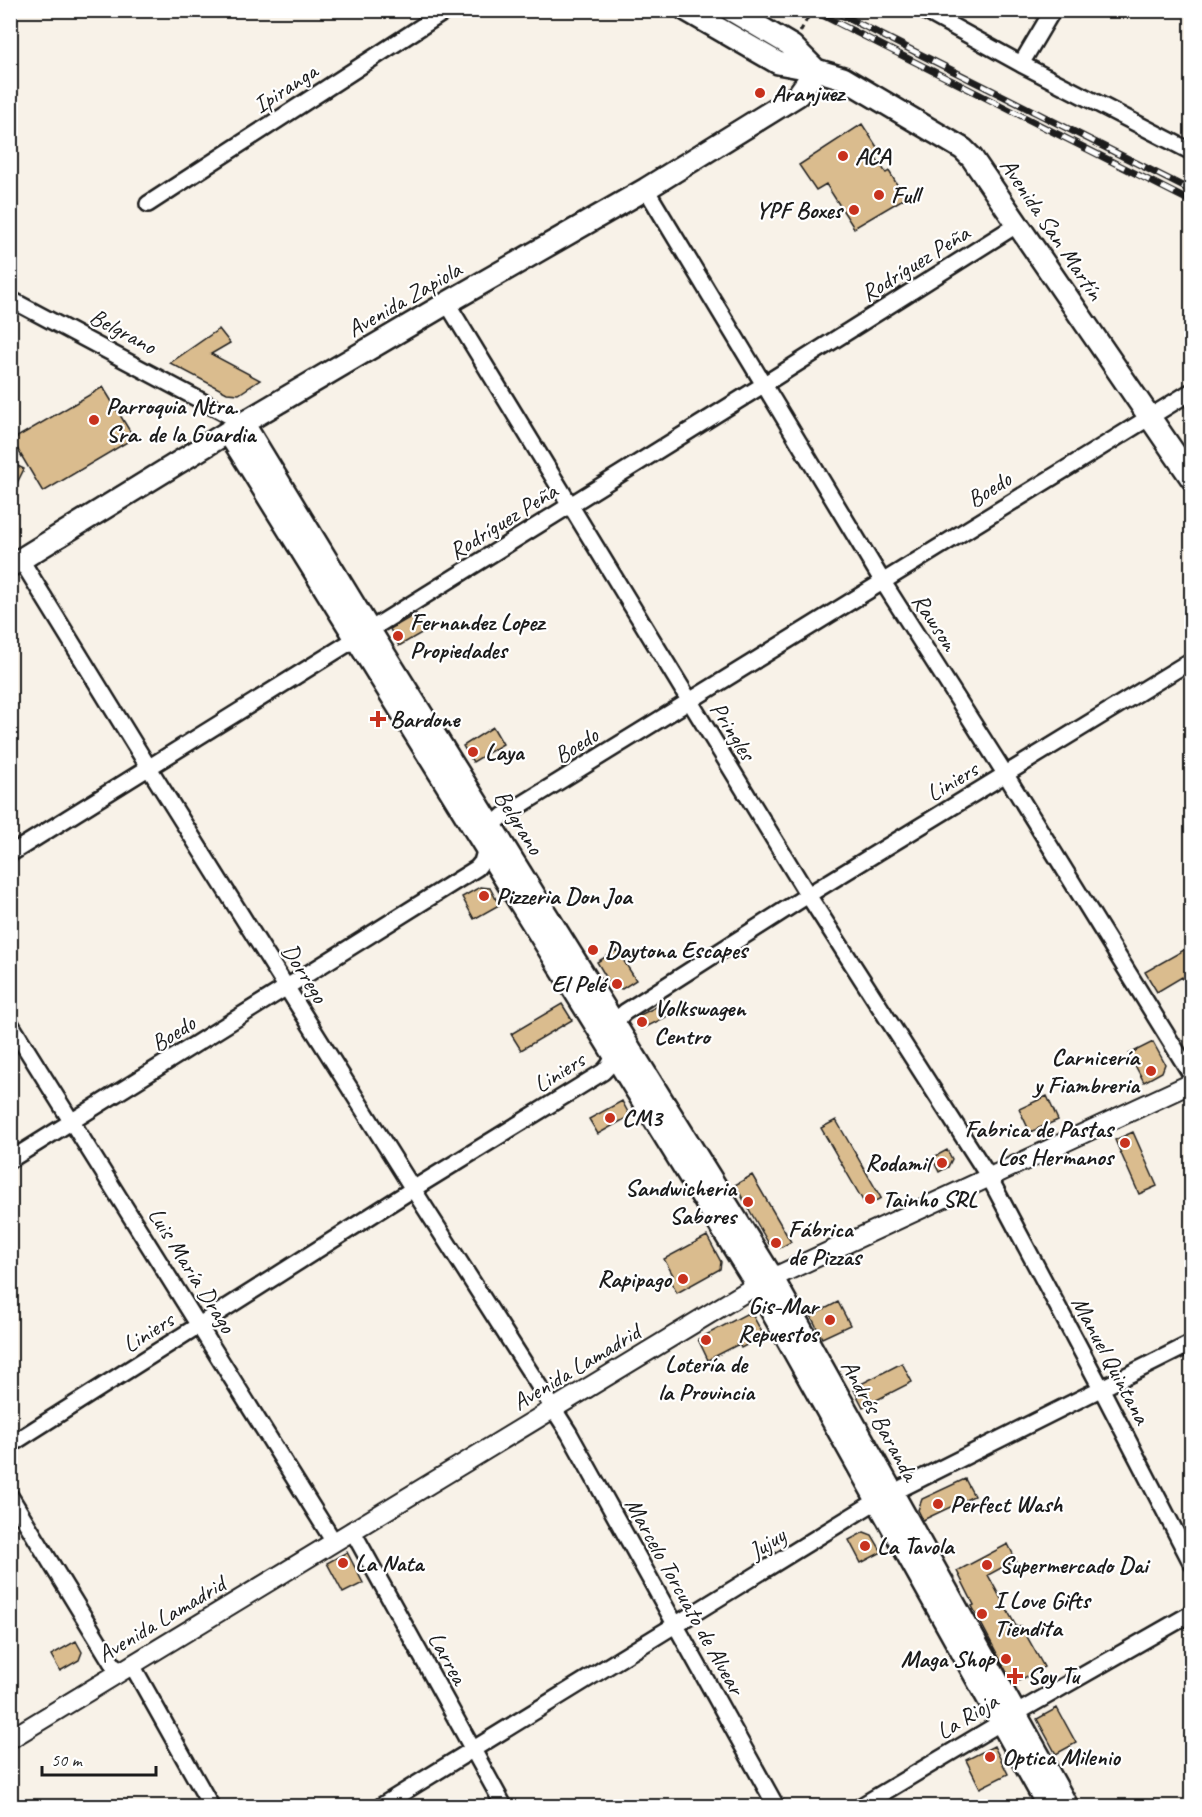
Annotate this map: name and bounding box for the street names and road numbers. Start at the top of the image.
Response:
street label: Ipiranga [247,55,325,120]
street label: Avenida San Martín [993,152,1111,307]
street label: Rodríguez Peña [855,217,976,308]
street label: Avenida Zapiola [341,253,468,344]
street label: Belgrano [85,301,163,362]
street label: Boedo [961,463,1018,514]
street label: Rodríguez Peña [443,475,564,566]
street label: Rawson [905,588,965,657]
street label: Pringles [703,696,764,768]
street label: Boedo [548,719,605,770]
street label: Liniers [921,753,985,808]
street label: Belgrano [488,784,551,861]
street label: Dorrego [275,938,336,1010]
street label: Boedo [145,1007,202,1058]
street label: Liniers [528,1044,592,1099]
street label: Luis María Drago [142,1202,243,1340]
street label: Manuel Quintana [1065,1291,1158,1430]
street label: Liniers [117,1304,181,1359]
street label: Avenida Lamadrid [507,1315,648,1417]
street label: Andrés Baranda [834,1354,927,1488]
street label: Marcelo Torcuato de Alvear [618,1492,753,1702]
street label: Jujuy [742,1519,792,1566]
street label: Avenida Lamadrid [92,1567,233,1669]
street label: Larrea [421,1626,476,1691]
street label: La Rioja [931,1685,1005,1746]

